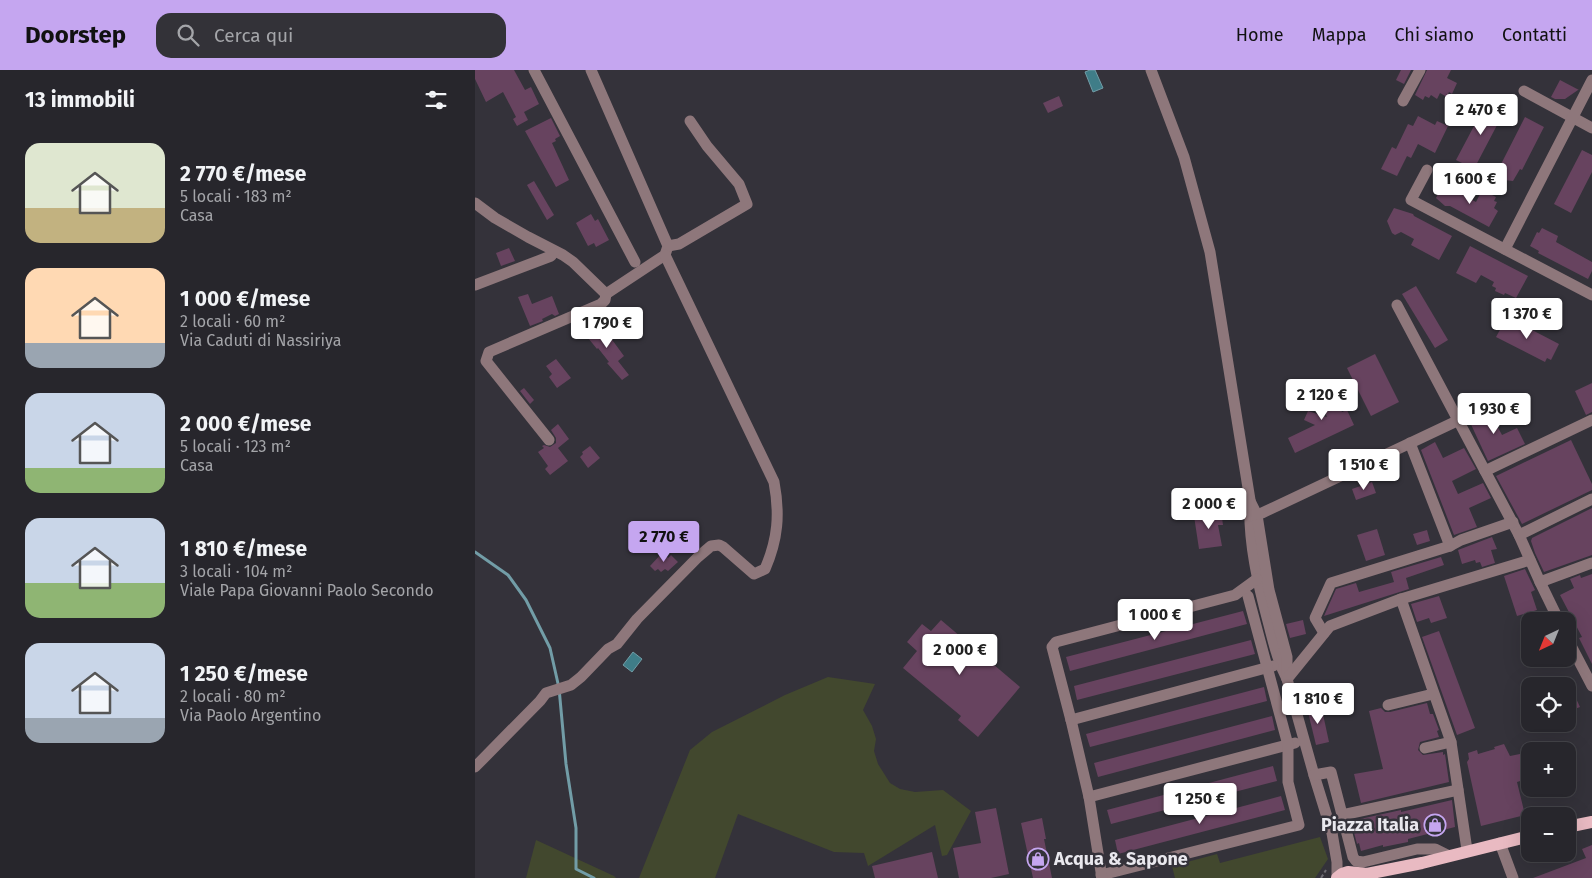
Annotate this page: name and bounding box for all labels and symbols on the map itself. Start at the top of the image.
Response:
pin: 2 470 € [1435,93,1527,136]
pin: 1 600 € [1424,162,1516,205]
pin: 1 370 € [1481,298,1573,340]
pin: 1 790 € [561,306,653,349]
pin: 2 120 € [1276,378,1368,421]
pin: 1 930 € [1448,392,1540,435]
pin: 1 510 € [1318,448,1410,491]
pin: 2 000 € [1163,488,1255,530]
pin: 2 770 € [618,520,710,563]
pin: 1 000 € [1109,598,1201,641]
north arrow [1521,612,1576,668]
pin: 2 000 € [914,634,1006,676]
pin: 1 810 € [1272,682,1364,725]
pin: 1 250 € [1154,782,1246,825]
shop icon: Piazza Italia [1423,813,1447,837]
place label: Piazza Italia [1321,814,1419,836]
shop icon: Acqua & Sapone [1026,847,1050,871]
place label: Acqua & Sapone [1053,848,1188,870]

